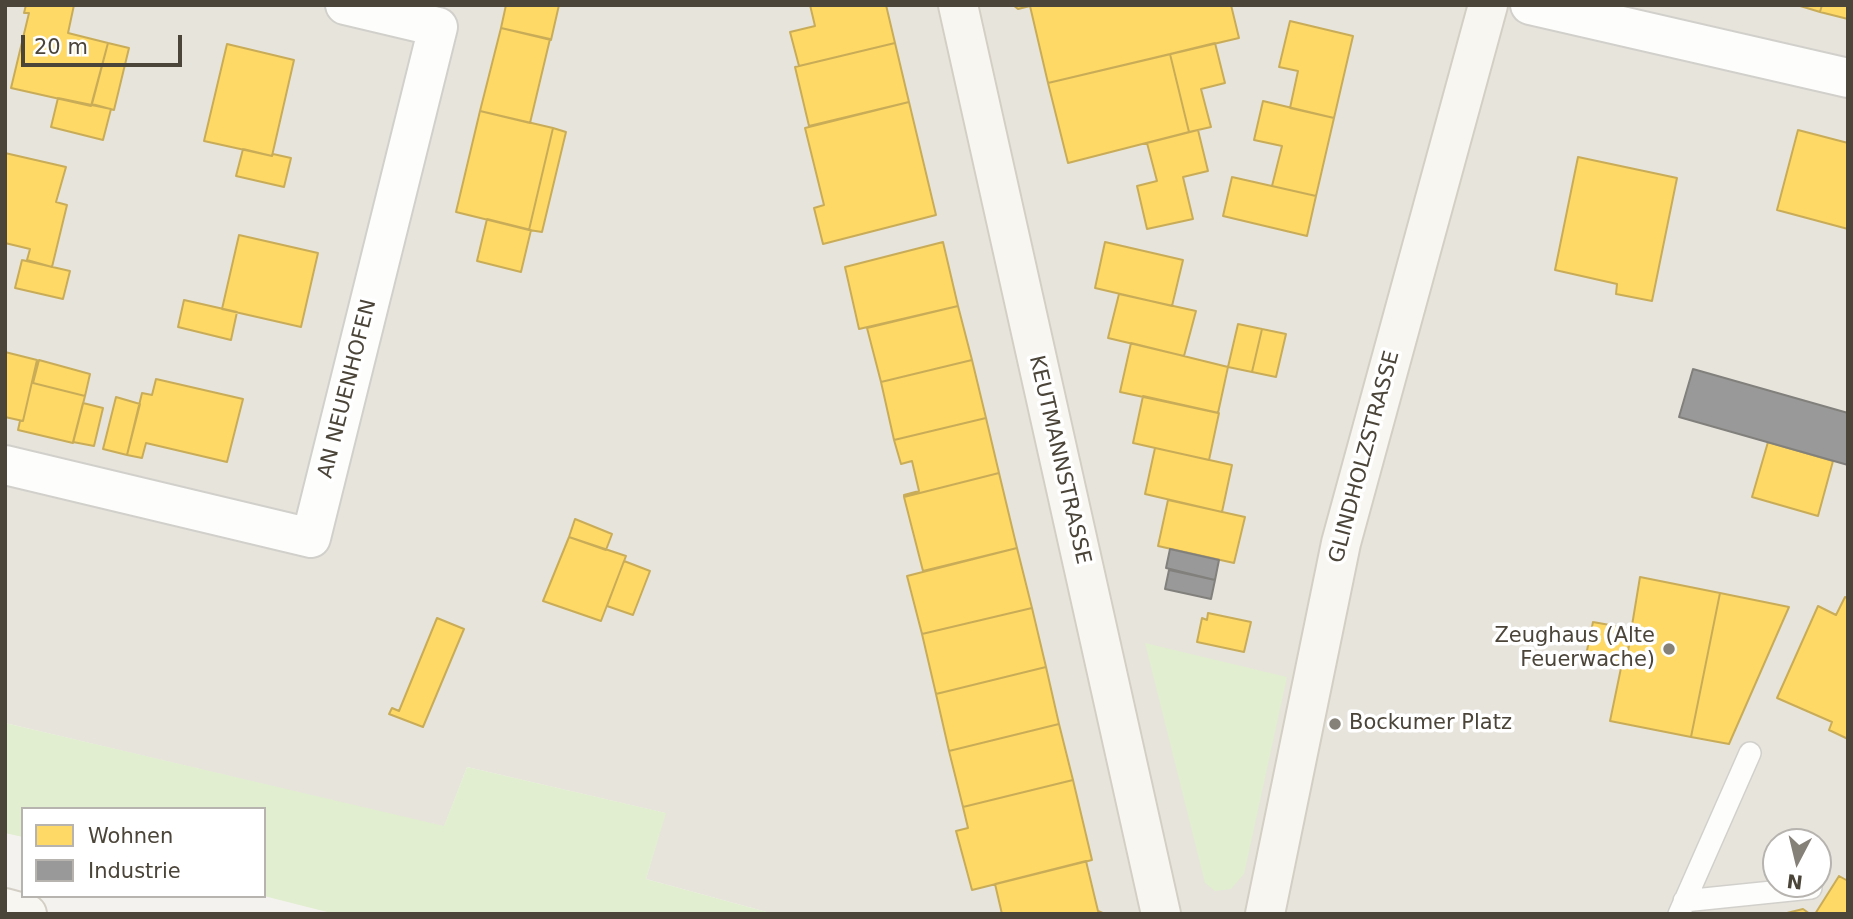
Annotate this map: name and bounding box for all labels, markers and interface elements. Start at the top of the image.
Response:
scale bar [24,21,186,65]
text: 20 m [34,35,88,59]
street label: AN NEUENHOFEN [314,297,382,481]
street label: GLINDHOLZSTRASSE [1325,348,1405,566]
street label: KEUTMANNSTRASSE [1023,353,1095,567]
place label: Zeughaus (Alte Feuerwache) [1494,624,1655,674]
marker: Zeughaus (Alte Feuerwache) [1661,641,1677,657]
place label: Bockumer Platz [1349,711,1512,737]
marker: Bockumer Platz [1327,716,1343,732]
legend [21,807,266,898]
text: Wohnen [88,824,173,848]
north arrow [1762,828,1832,898]
text: Industrie [88,859,181,883]
text: N [1785,870,1804,894]

